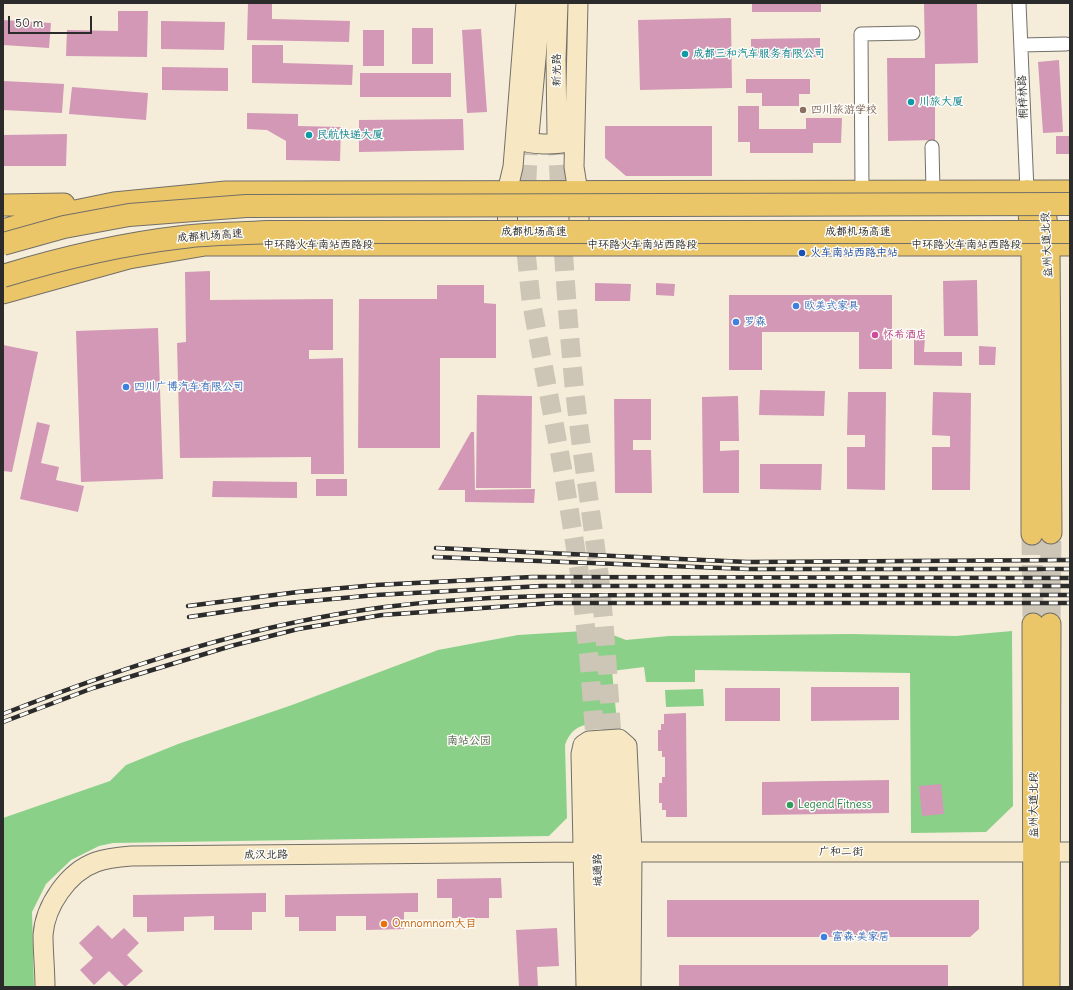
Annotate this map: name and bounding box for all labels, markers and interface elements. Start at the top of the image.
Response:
scale bar [10,8,94,34]
text: 50 m [15,15,43,30]
place label: 成都三和汽车服务有限公司 [693,47,825,61]
marker: 成都三和汽车服务有限公司 [680,49,690,59]
street label: 新光路 [550,54,564,86]
street label: 桐梓林路 [1016,75,1030,119]
place label: 川旅大厦 [919,95,963,109]
marker: 川旅大厦 [906,97,916,107]
place label: 四川旅游学校 [811,103,877,117]
marker: 四川旅游学校 [798,105,808,115]
place label: 民航快递大厦 [317,128,383,142]
marker: 民航快递大厦 [304,130,314,140]
street label: 益州大道北段 [1039,212,1055,278]
street label: 成都机场高速 [501,225,567,239]
street label: 成都机场高速 [825,225,891,239]
street label: 成都机场高速 [177,227,243,245]
street label: 中环路火车南站西路段 [263,238,373,252]
street label: 中环路火车南站西路段 [587,238,697,252]
street label: 中环路火车南站西路段 [911,238,1021,252]
place label: 火车南站西路中站 [810,246,898,260]
marker: 火车南站西路中站 [797,248,807,258]
place label: 欧美式家具 [804,299,859,313]
marker: 欧美式家具 [791,301,801,311]
place label: 罗森 [744,315,766,329]
marker: 罗森 [731,317,741,327]
place label: 怀希酒店 [883,328,927,342]
marker: 怀希酒店 [870,330,880,340]
place label: 四川广博汽车有限公司 [134,380,244,394]
marker: 四川广博汽车有限公司 [121,382,131,392]
park label: 南站公园 [447,734,491,748]
street label: 益州大道北段 [1027,772,1041,838]
place label: Legend Fitness [798,798,872,812]
marker: Legend Fitness [785,800,795,810]
street label: 广和二街 [819,845,863,859]
street label: 成汉北路 [244,848,288,862]
street label: 城通路 [591,853,605,887]
place label: Omnomnom大目 [392,917,477,931]
marker: Omnomnom大目 [379,919,389,929]
place label: 富森·美家居 [832,930,889,944]
marker: 富森·美家居 [819,932,829,942]

